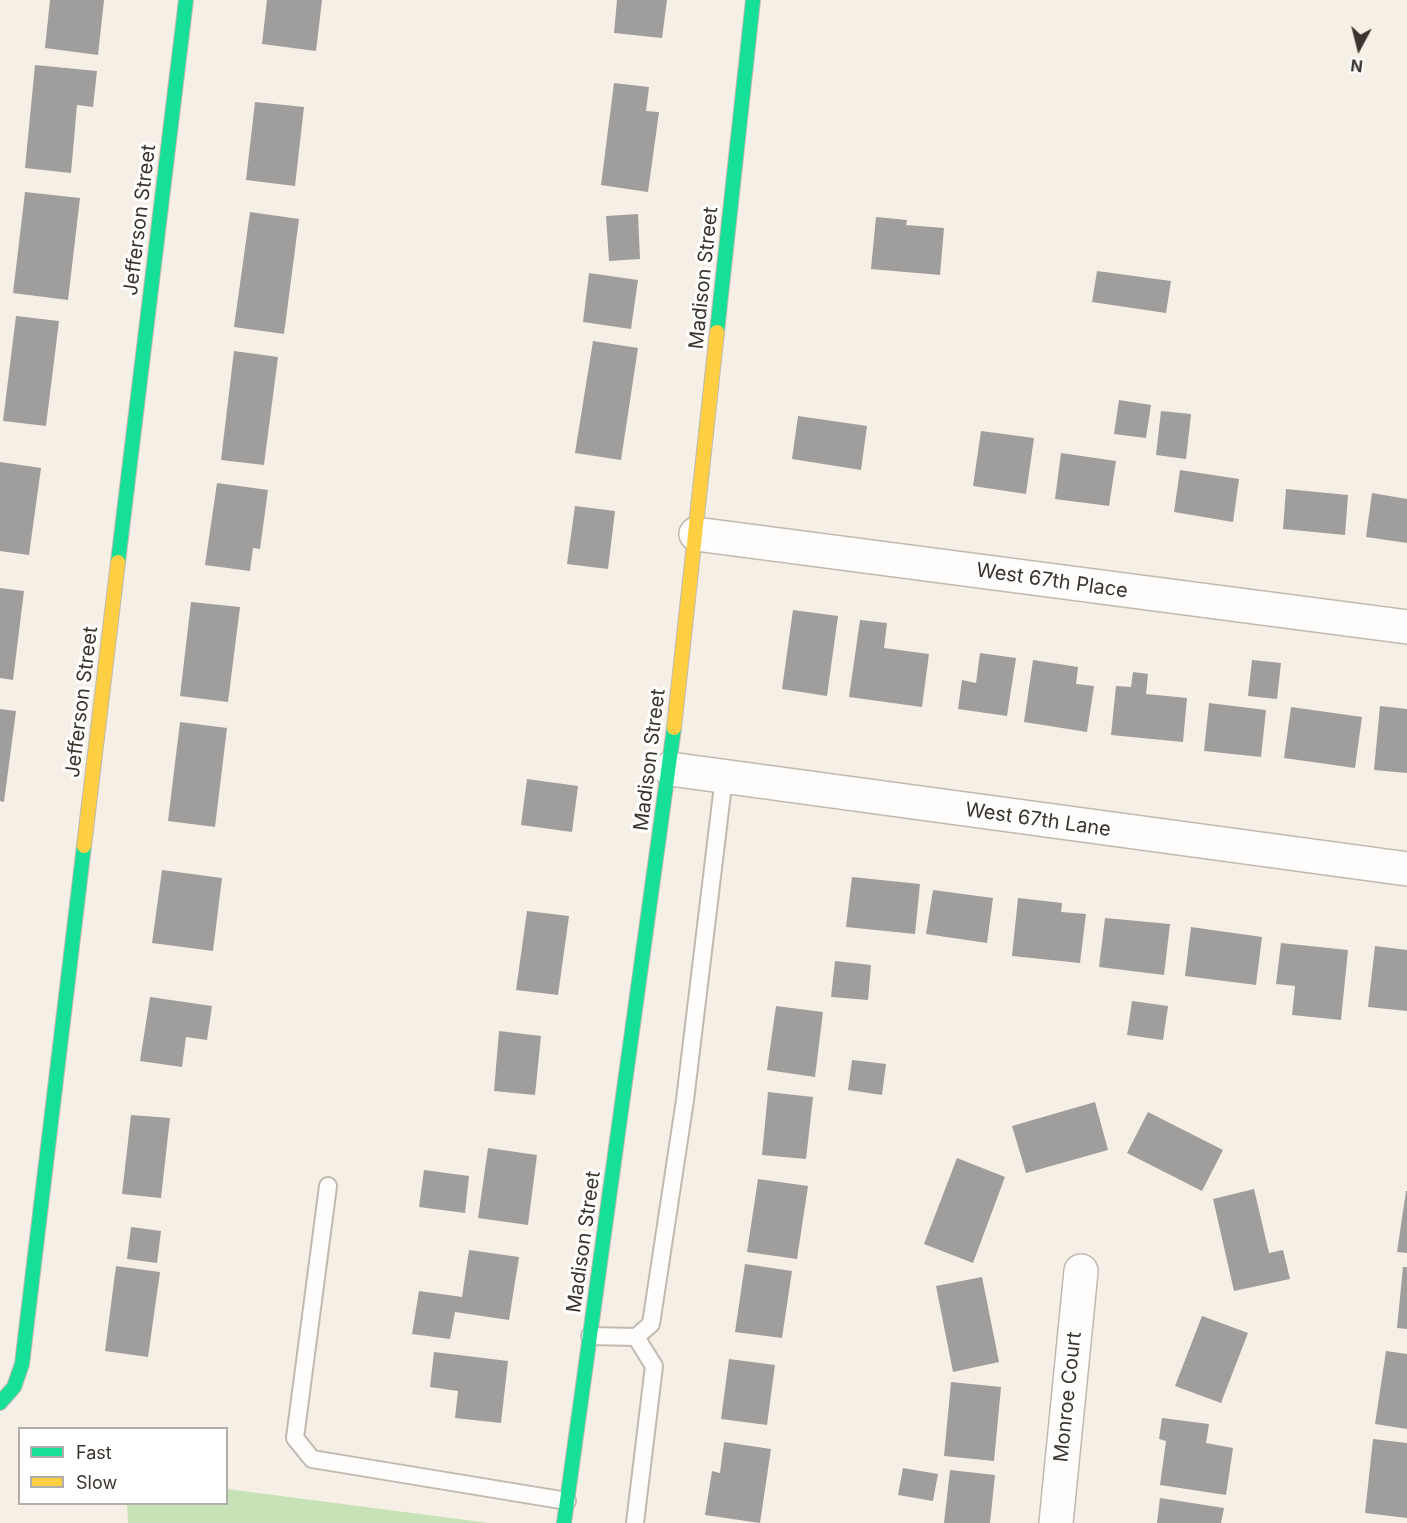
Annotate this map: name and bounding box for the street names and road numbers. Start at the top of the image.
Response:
street label: Jefferson Street [119,143,161,297]
street label: Madison Street [685,206,723,350]
street label: West 67th Place [975,558,1129,604]
street label: Jefferson Street [61,625,103,779]
street label: Madison Street [629,688,671,832]
street label: West 67th Lane [964,798,1112,842]
street label: Madison Street [562,1170,606,1314]
street label: Monroe Court [1049,1331,1087,1463]

